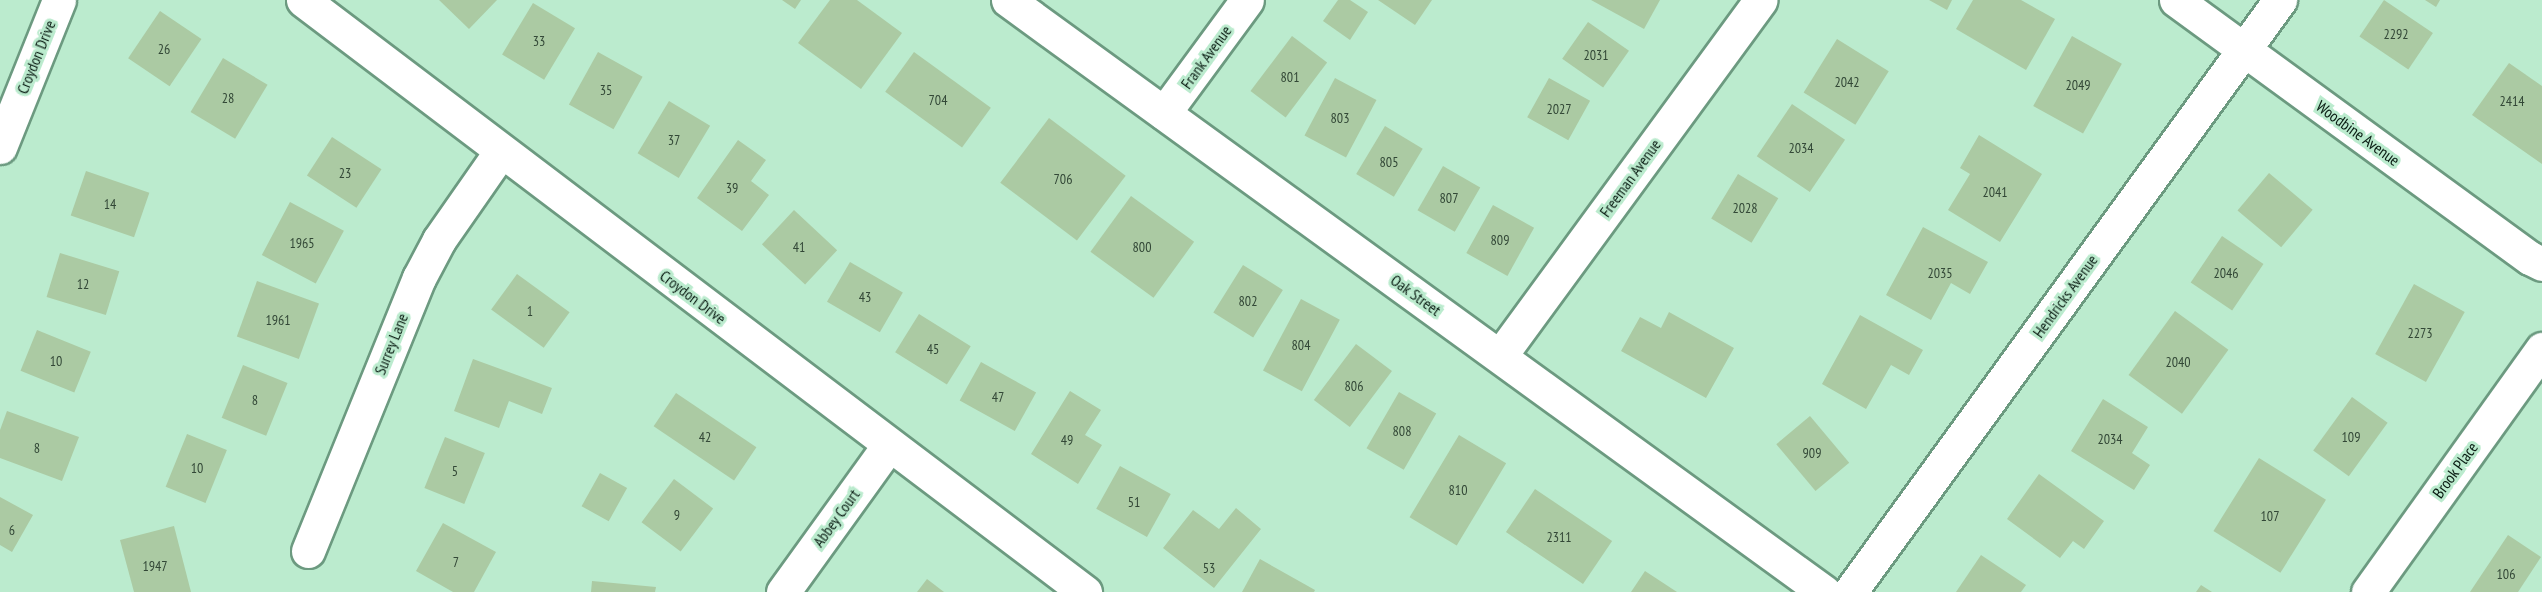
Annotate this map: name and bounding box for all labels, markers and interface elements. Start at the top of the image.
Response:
street label: Croydon Drive [13,17,59,97]
street label: Frank Avenue [1176,21,1236,93]
house number: 2292 [2383,26,2409,42]
house number: 33 [533,33,545,49]
house number: 26 [158,41,170,57]
house number: 2031 [1583,47,1609,63]
house number: 801 [1281,69,1299,85]
house number: 2042 [1834,74,1860,90]
house number: 2049 [2065,77,2091,93]
house number: 35 [600,82,612,98]
house number: 28 [222,90,234,106]
house number: 704 [929,92,947,108]
house number: 2414 [2499,93,2525,109]
street label: Woodbine Avenue [2312,96,2404,170]
house number: 2027 [1546,101,1572,117]
house number: 803 [1331,110,1349,126]
house number: 37 [668,132,680,148]
street label: Freeman Avenue [1595,135,1665,221]
house number: 2034 [1788,140,1814,156]
house number: 805 [1380,154,1398,170]
house number: 23 [339,165,351,181]
house number: 706 [1054,171,1072,187]
house number: 39 [726,180,738,196]
house number: 2041 [1982,184,2008,200]
house number: 807 [1440,190,1458,206]
house number: 14 [104,196,116,212]
house number: 2028 [1732,200,1758,216]
house number: 809 [1491,232,1509,248]
house number: 1965 [289,235,315,251]
house number: 41 [793,239,805,255]
house number: 800 [1133,239,1151,255]
street label: Hendricks Avenue [2028,251,2102,341]
house number: 2035 [1927,265,1953,281]
house number: 2046 [2213,265,2239,281]
street label: Croydon Drive [656,266,730,328]
street label: Oak Street [1387,270,1445,320]
house number: 12 [77,276,89,292]
house number: 43 [859,289,871,305]
house number: 802 [1239,293,1257,309]
house number: 1 [527,303,533,319]
street label: Surrey Lane [370,310,412,378]
house number: 1961 [265,312,291,328]
house number: 2273 [2407,325,2433,341]
house number: 804 [1292,337,1310,353]
house number: 45 [927,341,939,357]
house number: 10 [50,353,62,369]
house number: 2040 [2165,354,2191,370]
house number: 806 [1345,378,1363,394]
house number: 47 [992,389,1004,405]
house number: 8 [252,392,258,408]
house number: 808 [1393,423,1411,439]
house number: 42 [699,429,711,445]
house number: 109 [2342,429,2360,445]
house number: 2034 [2097,431,2123,447]
house number: 49 [1061,432,1073,448]
street label: Brook Place [2428,438,2482,502]
house number: 8 [34,440,40,456]
house number: 909 [1803,445,1821,461]
house number: 10 [191,460,203,476]
house number: 5 [452,463,458,479]
house number: 810 [1449,482,1467,498]
street label: Abbey Court [809,485,863,551]
house number: 51 [1128,494,1140,510]
house number: 9 [674,507,680,523]
house number: 107 [2261,508,2279,524]
house number: 6 [9,522,15,538]
house number: 2311 [1546,529,1572,545]
house number: 7 [453,554,459,570]
house number: 1947 [142,558,168,574]
house number: 53 [1203,560,1215,576]
house number: 106 [2497,566,2515,582]

